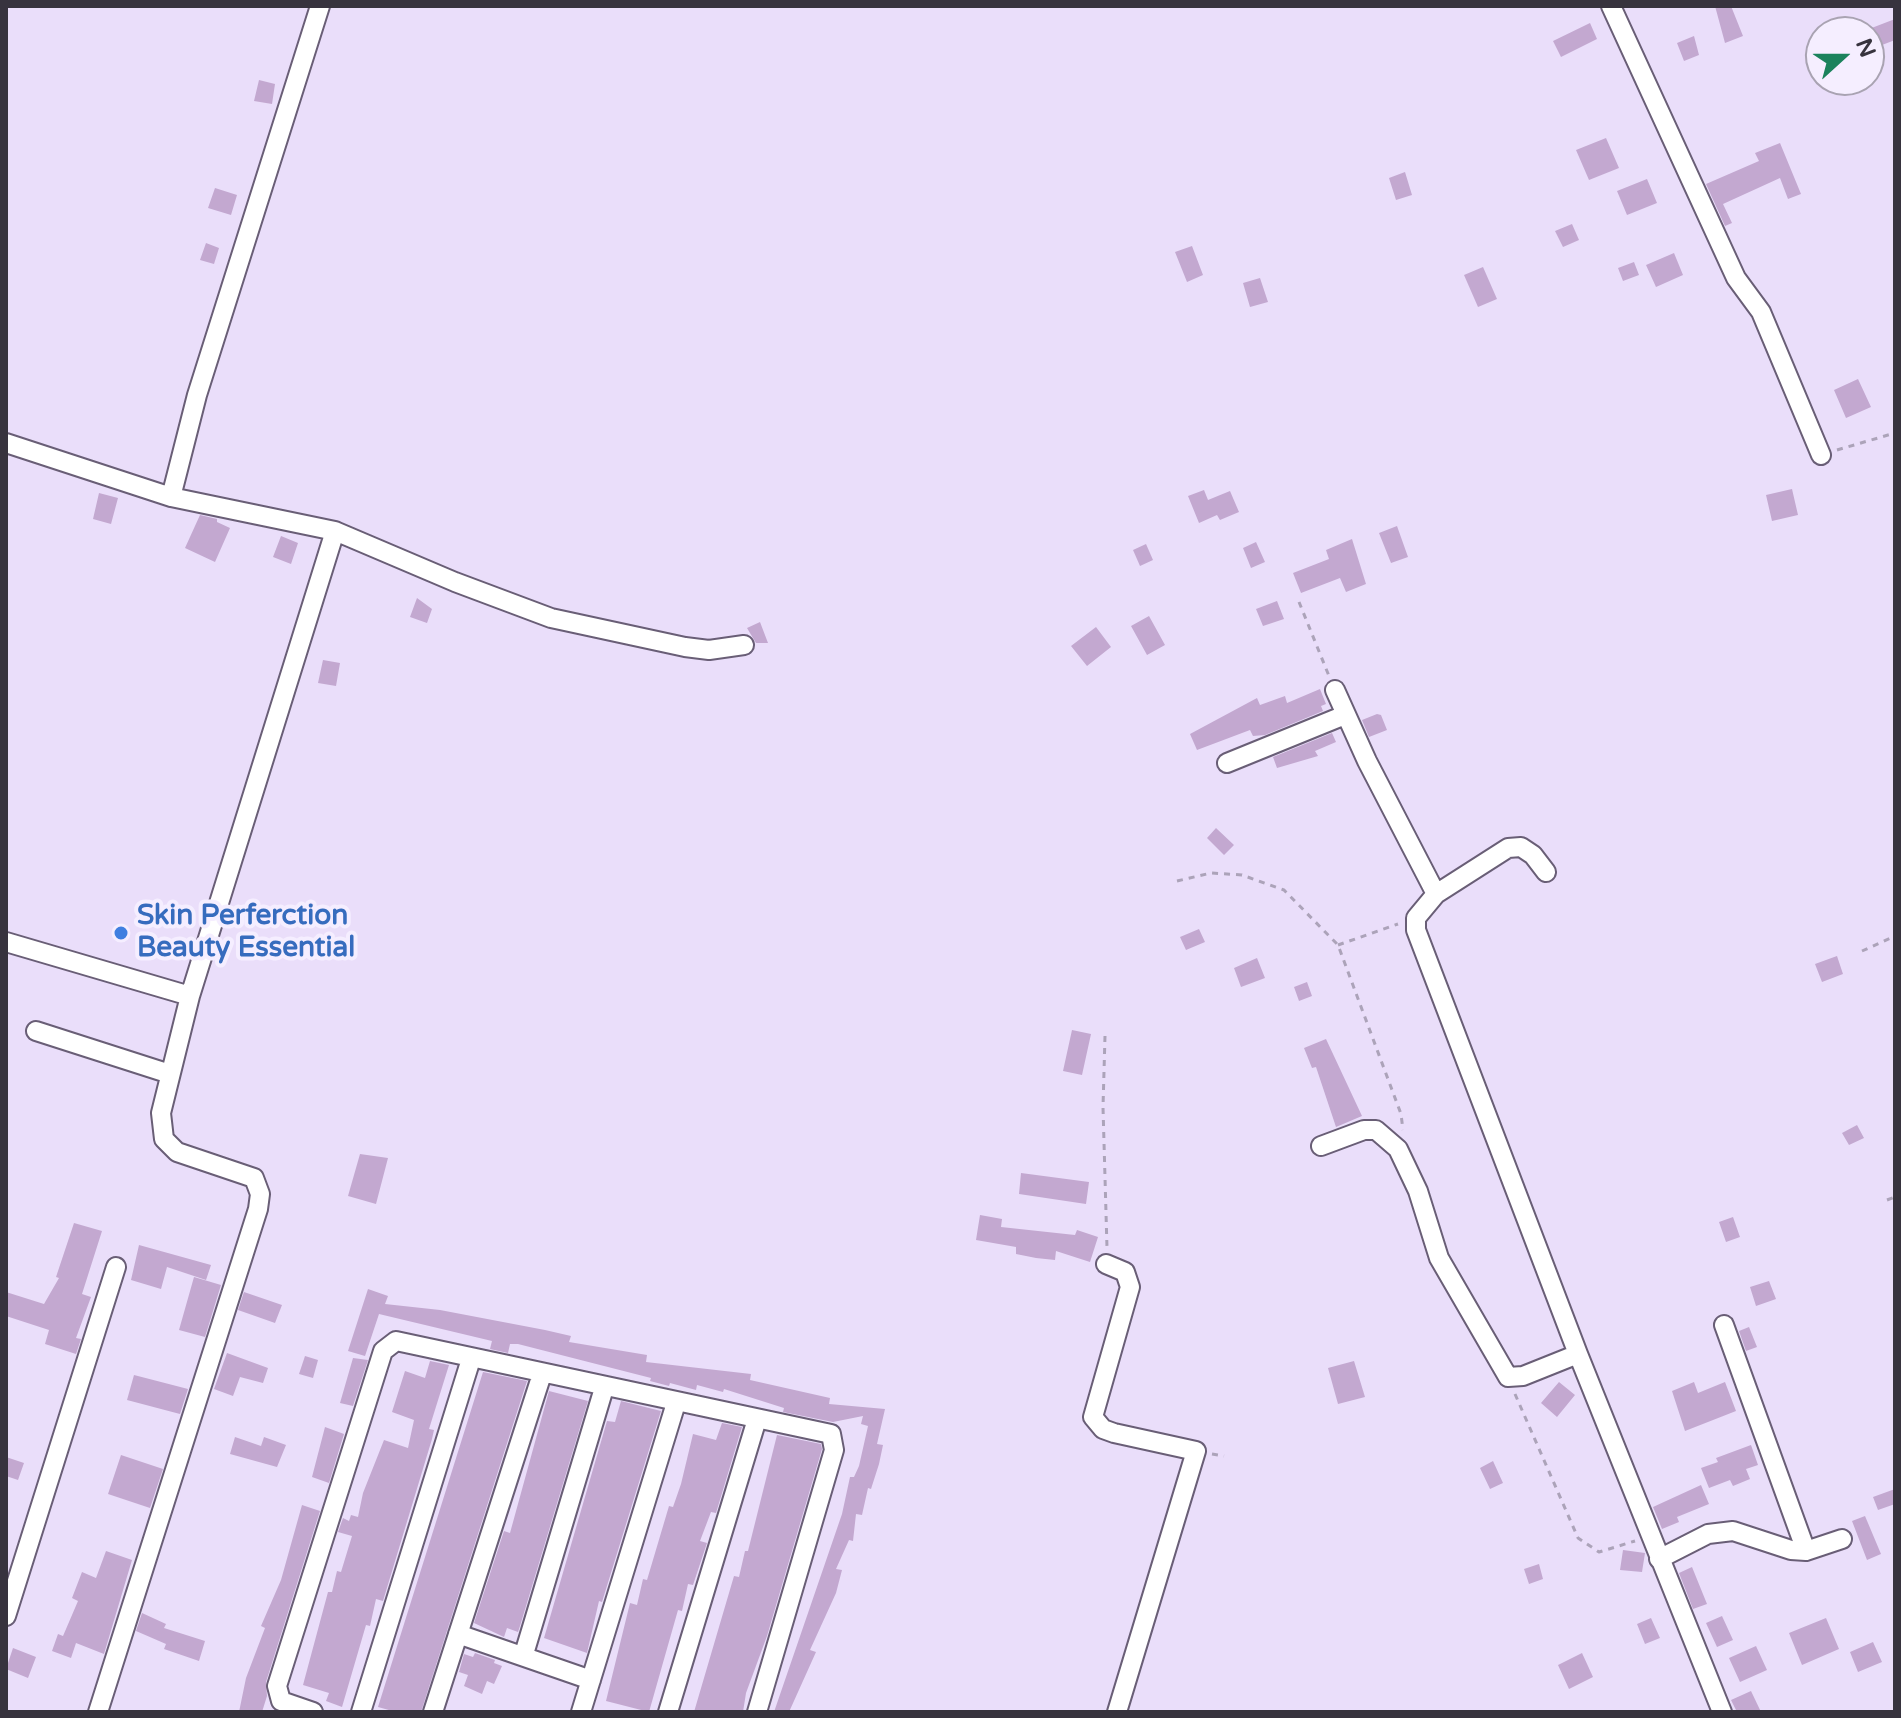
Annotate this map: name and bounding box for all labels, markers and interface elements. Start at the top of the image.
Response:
north arrow [1805,16,1885,96]
text: N [1850,35,1881,61]
place label: Skin Perferction Beauty Essential [137,900,355,966]
marker: Skin Perferction Beauty Essential [112,924,130,942]

